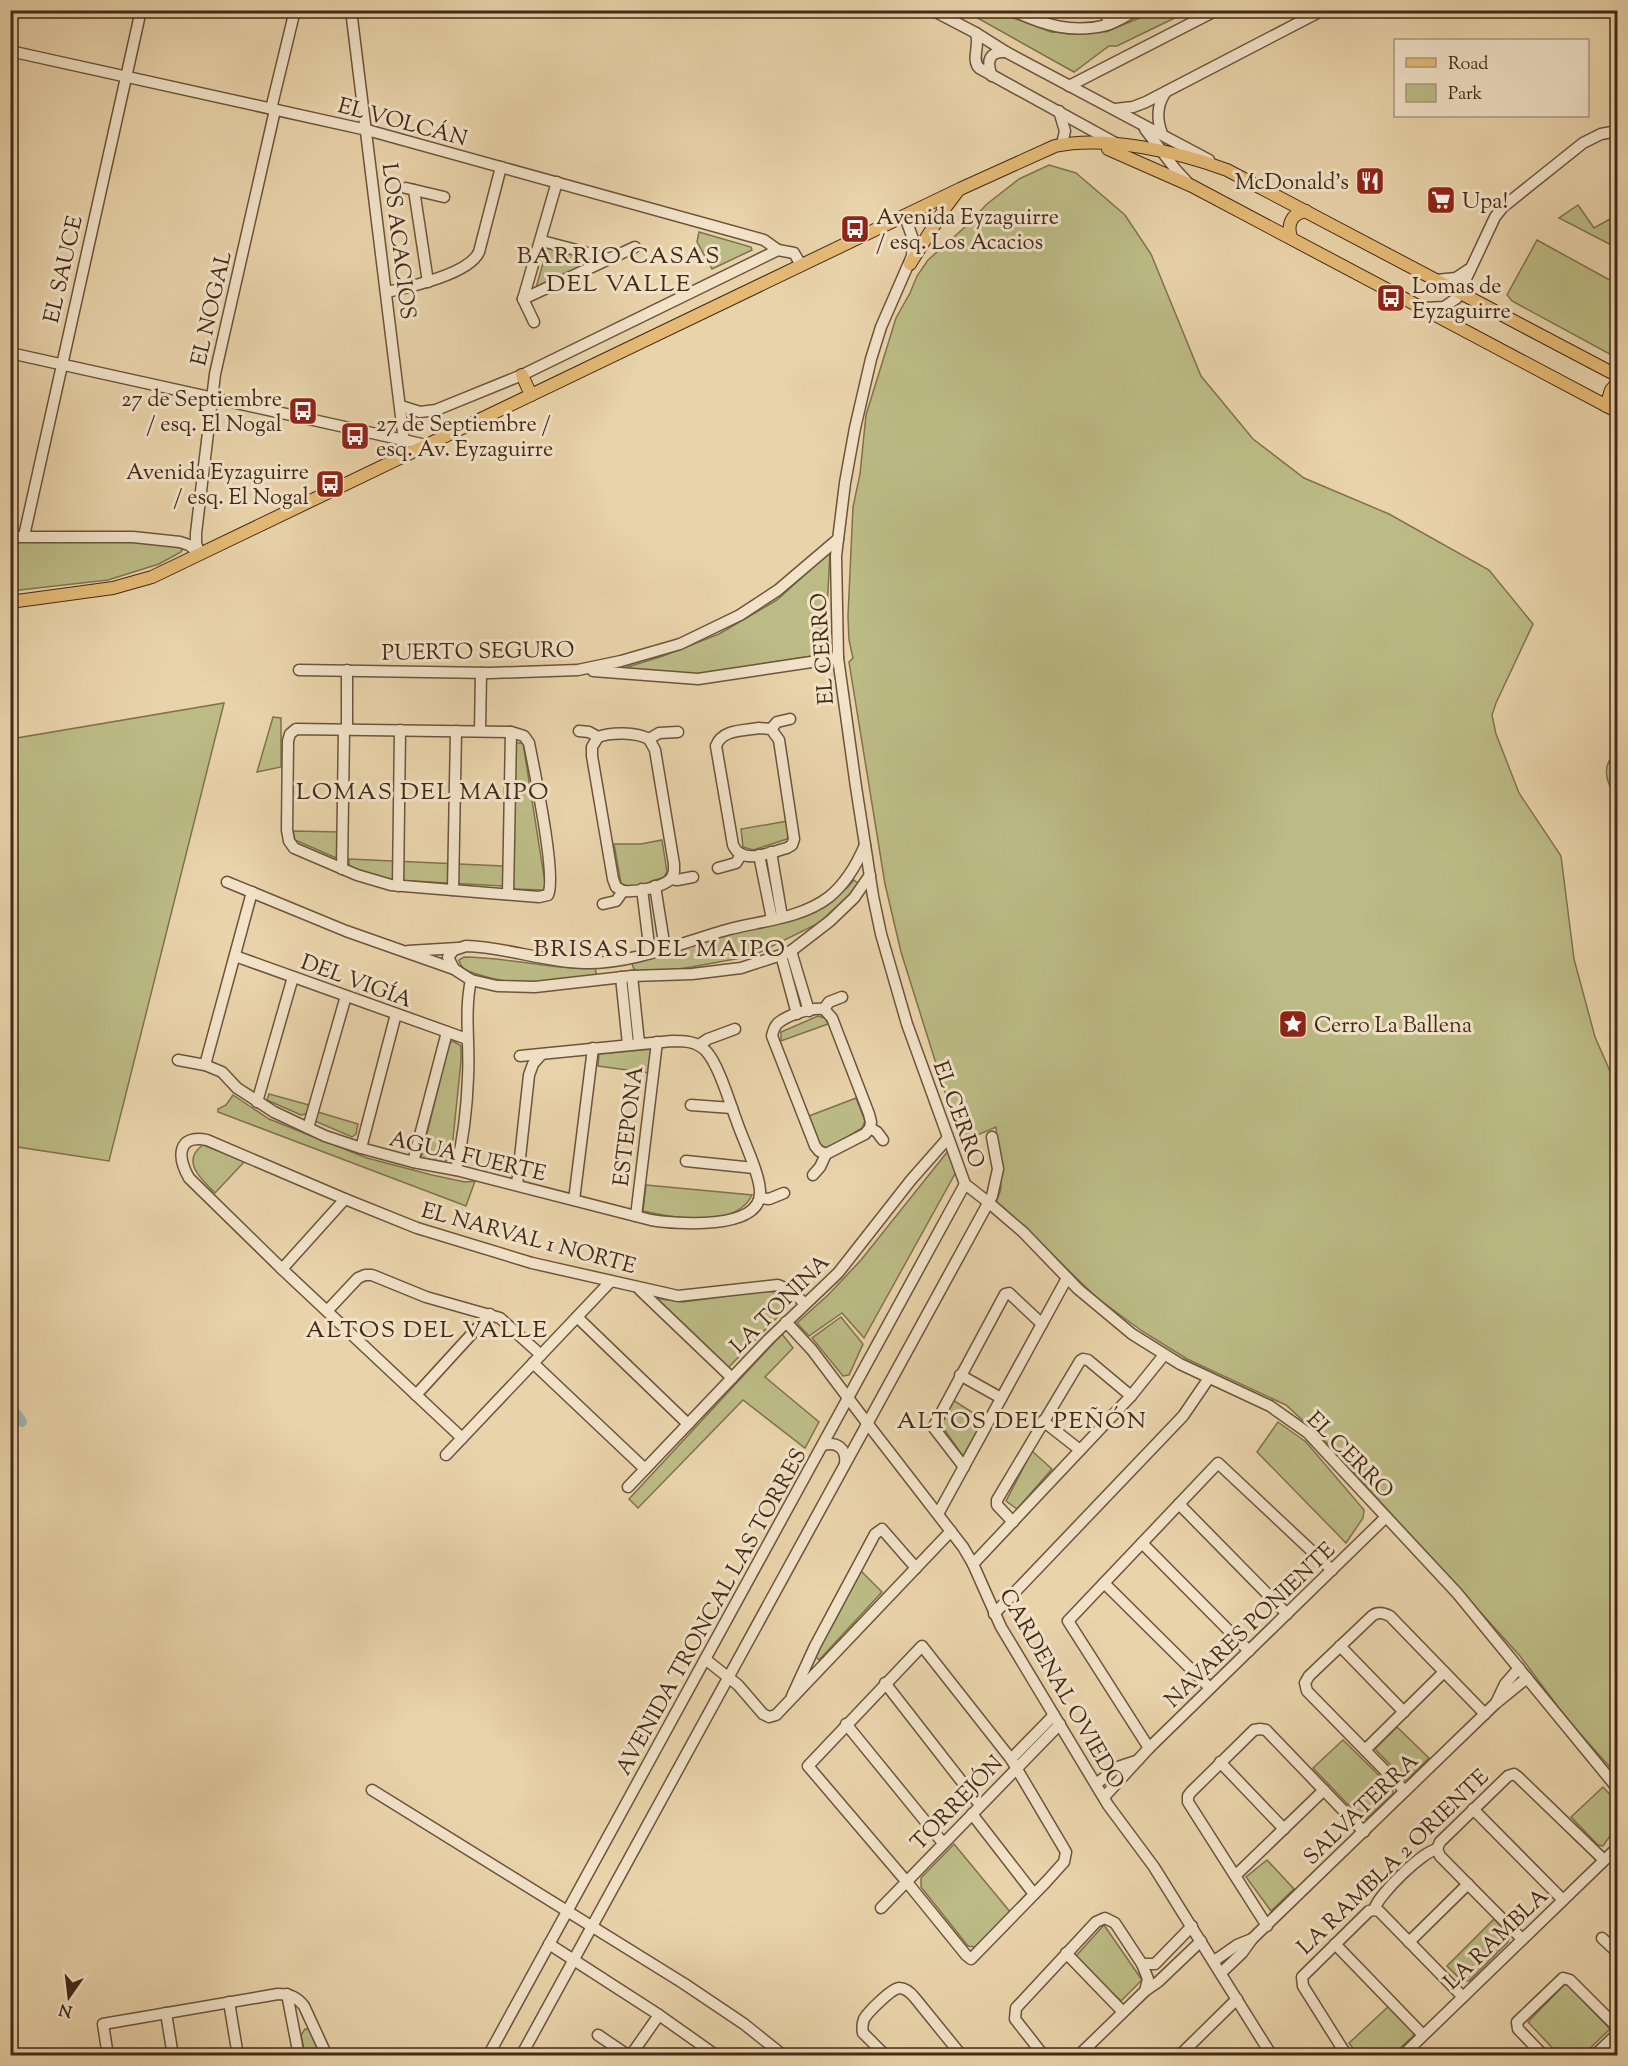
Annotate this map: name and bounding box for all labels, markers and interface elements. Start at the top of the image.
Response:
legend [1394,39,1589,117]
text: Road [1448,52,1488,78]
text: Park [1448,82,1483,108]
street label: EL VOLCÁN [334,90,471,157]
street label: LOS ACACIOS [372,161,422,321]
restaurant icon: McDonald's [1354,165,1386,197]
place label: McDonald's [1235,168,1349,200]
supermarket icon: Upa! [1425,184,1457,216]
place label: Upa! [1462,187,1508,219]
place label: Avenida Eyzaguirre / esq. Los Acacios [876,203,1059,260]
street label: EL SAUCE [37,213,93,327]
bus stop icon: Avenida Eyzaguirre / esq. Los Acacios [839,213,871,245]
district label: BARRIO CASAS DEL VALLE [517,240,721,302]
street label: EL NOGAL [184,248,242,369]
place label: Lomas de Eyzaguirre [1412,272,1511,329]
bus stop icon: Lomas de Eyzaguirre [1375,282,1407,314]
place label: 27 de Septiembre / esq. El Nogal [121,385,282,442]
bus stop icon: 27 de Septiembre / esq. El Nogal [287,395,319,427]
place label: 27 de Septiembre / esq. Av. Eyzaguirre [376,410,553,467]
bus stop icon: 27 de Septiembre / esq. Av. Eyzaguirre [339,420,371,452]
place label: Avenida Eyzaguirre / esq. El Nogal [126,458,309,515]
bus stop icon: Avenida Eyzaguirre / esq. El Nogal [314,468,346,500]
street label: EL CERRO [804,592,844,706]
street label: PUERTO SEGURO [381,635,575,671]
district label: LOMAS DEL MAIPO [296,776,550,810]
district label: BRISAS DEL MAIPO [534,933,786,967]
street label: DEL VIGÍA [296,947,417,1018]
place icon: Cerro La Ballena [1277,1008,1309,1040]
place label: Cerro La Ballena [1314,1011,1472,1043]
street label: EL CERRO [923,1057,991,1173]
street label: ESTEPONA [607,1064,653,1188]
street label: AGUA FUERTE [386,1124,549,1192]
street label: EL NARVAL 1 NORTE [417,1196,639,1284]
street label: LA TONINA [724,1248,838,1362]
district label: ALTOS DEL VALLE [305,1314,549,1348]
district label: ALTOS DEL PEÑÓN [897,1405,1147,1439]
street label: EL CERRO [1298,1405,1400,1507]
street label: AVENIDA TRONCAL LAS TORRES [609,1443,816,1782]
street label: NAVARES PONIENTE [1158,1536,1344,1716]
street label: CARDENAL OVIEDO [990,1583,1131,1796]
street label: SALVATERRA [1297,1747,1427,1874]
street label: TORREJÓN [904,1749,1012,1859]
street label: LA RAMBLA 2 ORIENTE [1291,1763,1497,1963]
street label: LA RAMBLA [1438,1882,1557,1998]
north arrow [39,1967,99,2027]
text: N [57,1996,75,2022]

